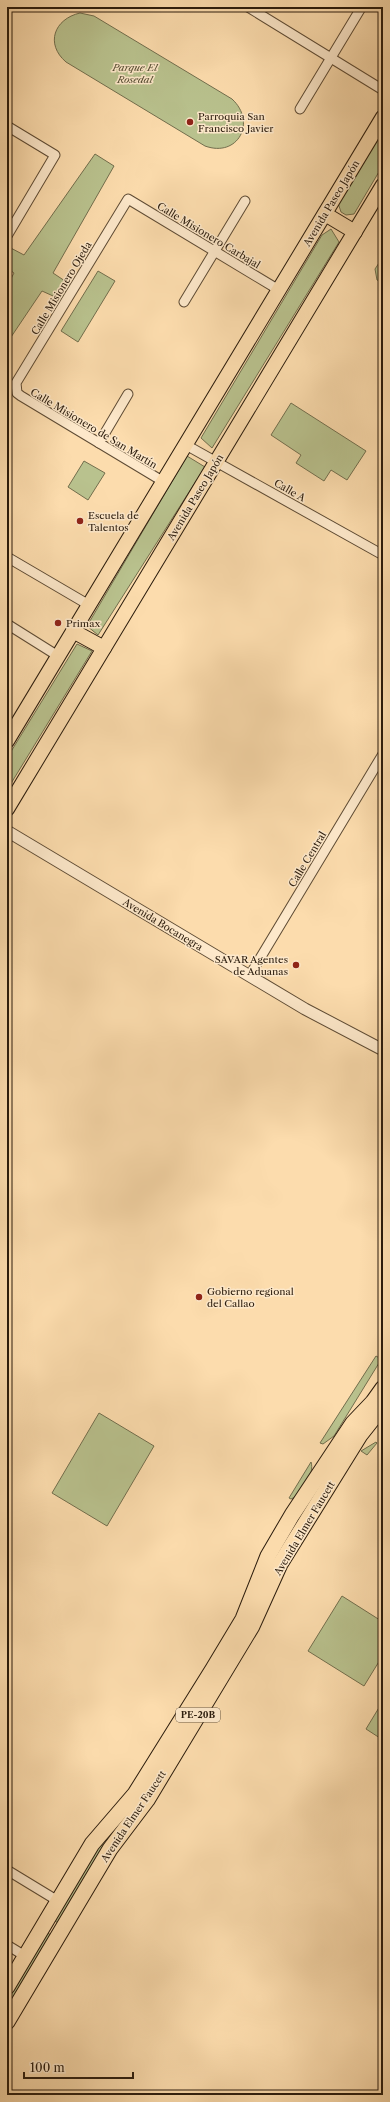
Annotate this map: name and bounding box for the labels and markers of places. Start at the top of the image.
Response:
place label: Parroquia San Francisco Javier [198,110,274,135]
marker: Parroquia San Francisco Javier [185,117,195,127]
place label: Escuela de Talentos [88,509,139,534]
marker: Escuela de Talentos [75,516,85,526]
place label: Primax [66,617,100,630]
marker: Primax [53,618,63,628]
place label: SAVAR Agentes de Aduanas [215,953,288,978]
marker: SAVAR Agentes de Aduanas [291,960,301,970]
place label: Gobierno regional del Callao [207,1285,294,1310]
marker: Gobierno regional del Callao [194,1292,204,1302]

